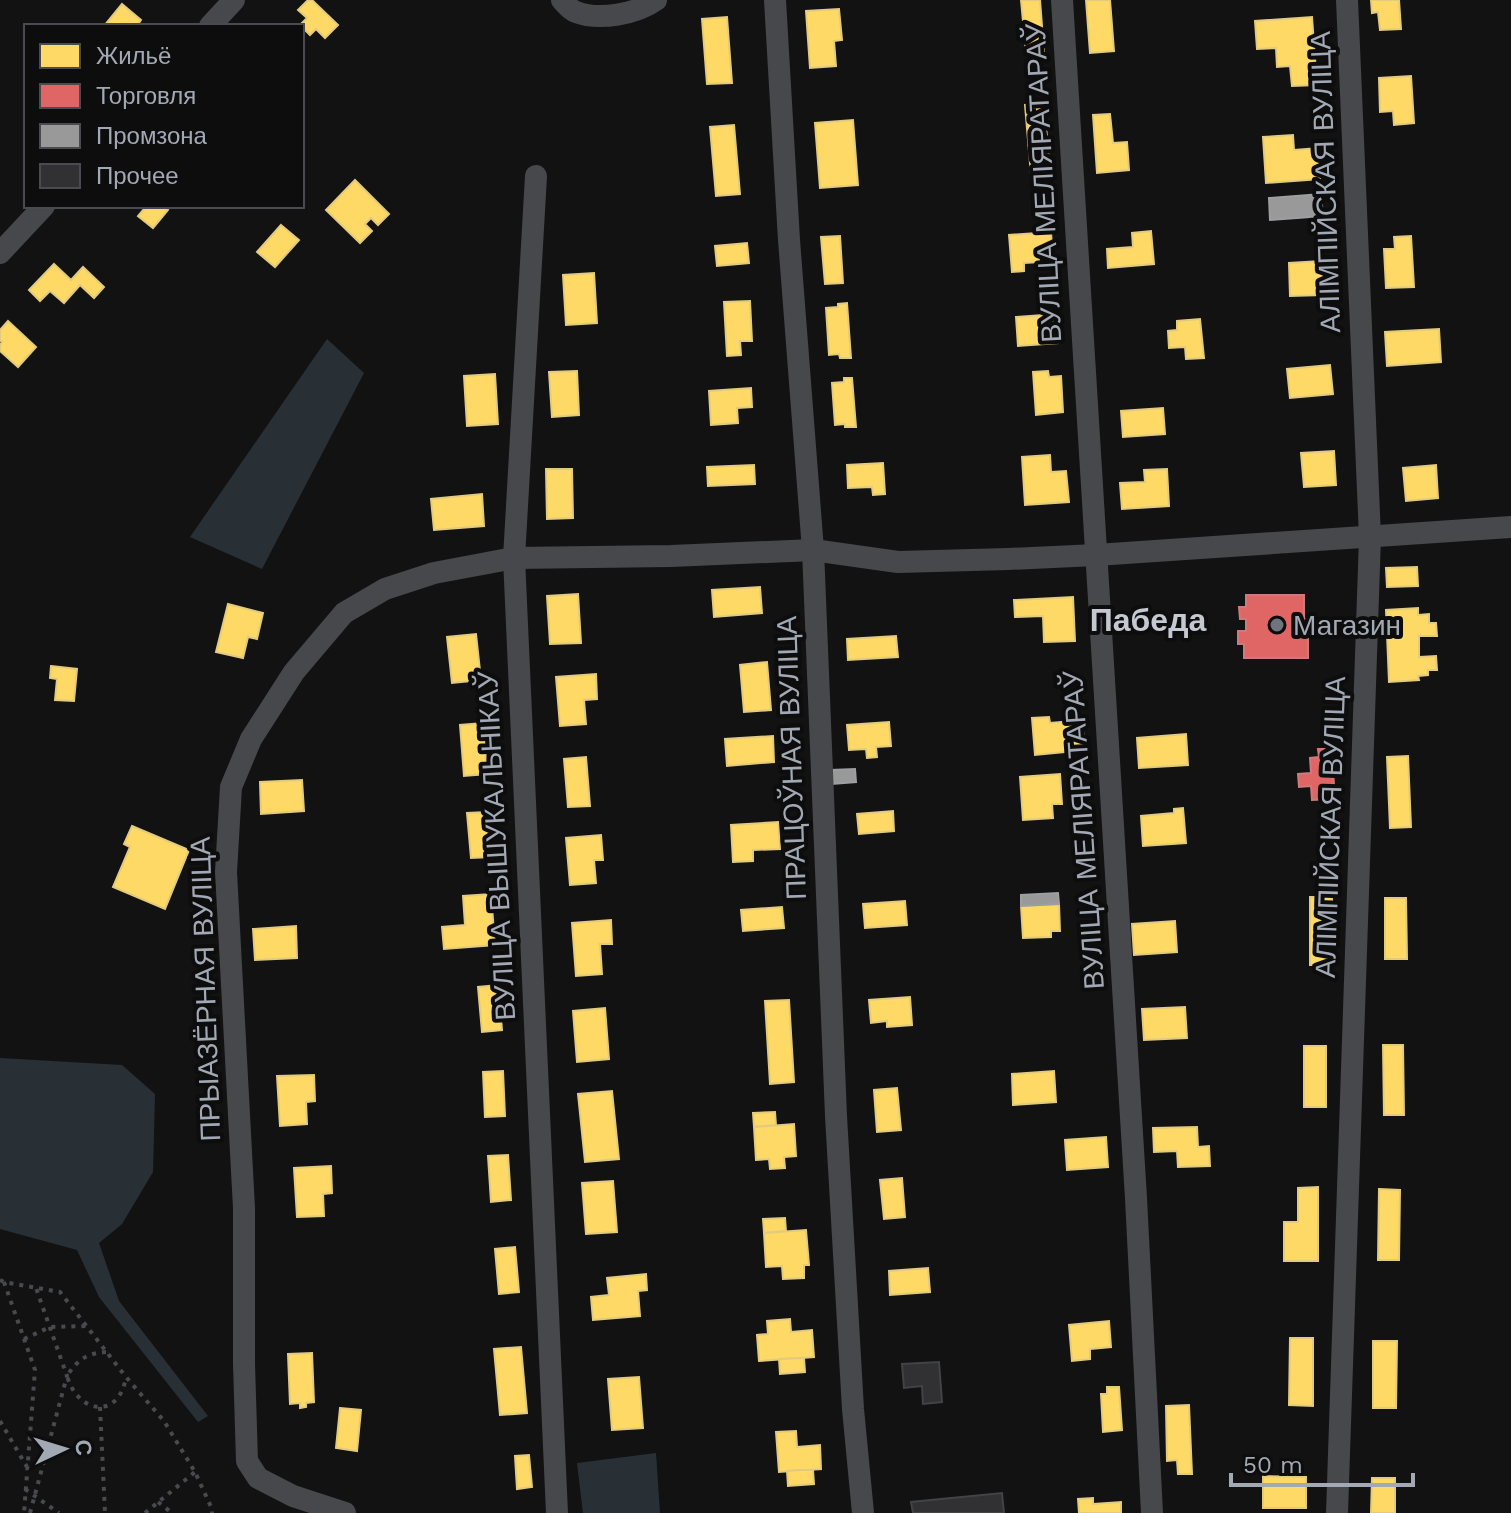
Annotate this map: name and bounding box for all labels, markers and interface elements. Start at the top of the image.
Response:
street label: ВУЛІЦА МЕЛІЯРАТАРАЎ [1019,22,1068,343]
legend [24,24,304,208]
street label: АЛІМПІЙСКАЯ ВУЛІЦА [1304,30,1347,333]
text: Жильё [96,42,171,70]
text: Торговля [96,82,196,110]
text: Промзона [96,122,208,150]
text: Прочее [96,162,179,190]
district label: Пабеда [1090,601,1206,639]
place label: Магазин [1293,609,1401,642]
street label: ПРАЦОЎНАЯ ВУЛІЦА [770,615,813,901]
marker: Магазин [1268,616,1286,634]
street label: ВУЛІЦА МЕЛІЯРАТАРАЎ [1056,669,1111,990]
street label: ВУЛІЦА ВЫШУКАЛЬНІКАЎ [471,670,522,1021]
street label: АЛІМПІЙСКАЯ ВУЛІЦА [1309,675,1352,978]
street label: ПРЫАЗЁРНАЯ ВУЛІЦА [184,836,227,1142]
north arrow [24,1409,104,1489]
scale bar [1231,1437,1413,1487]
text: С [70,1439,96,1457]
text: 50 m [1243,1451,1303,1479]

